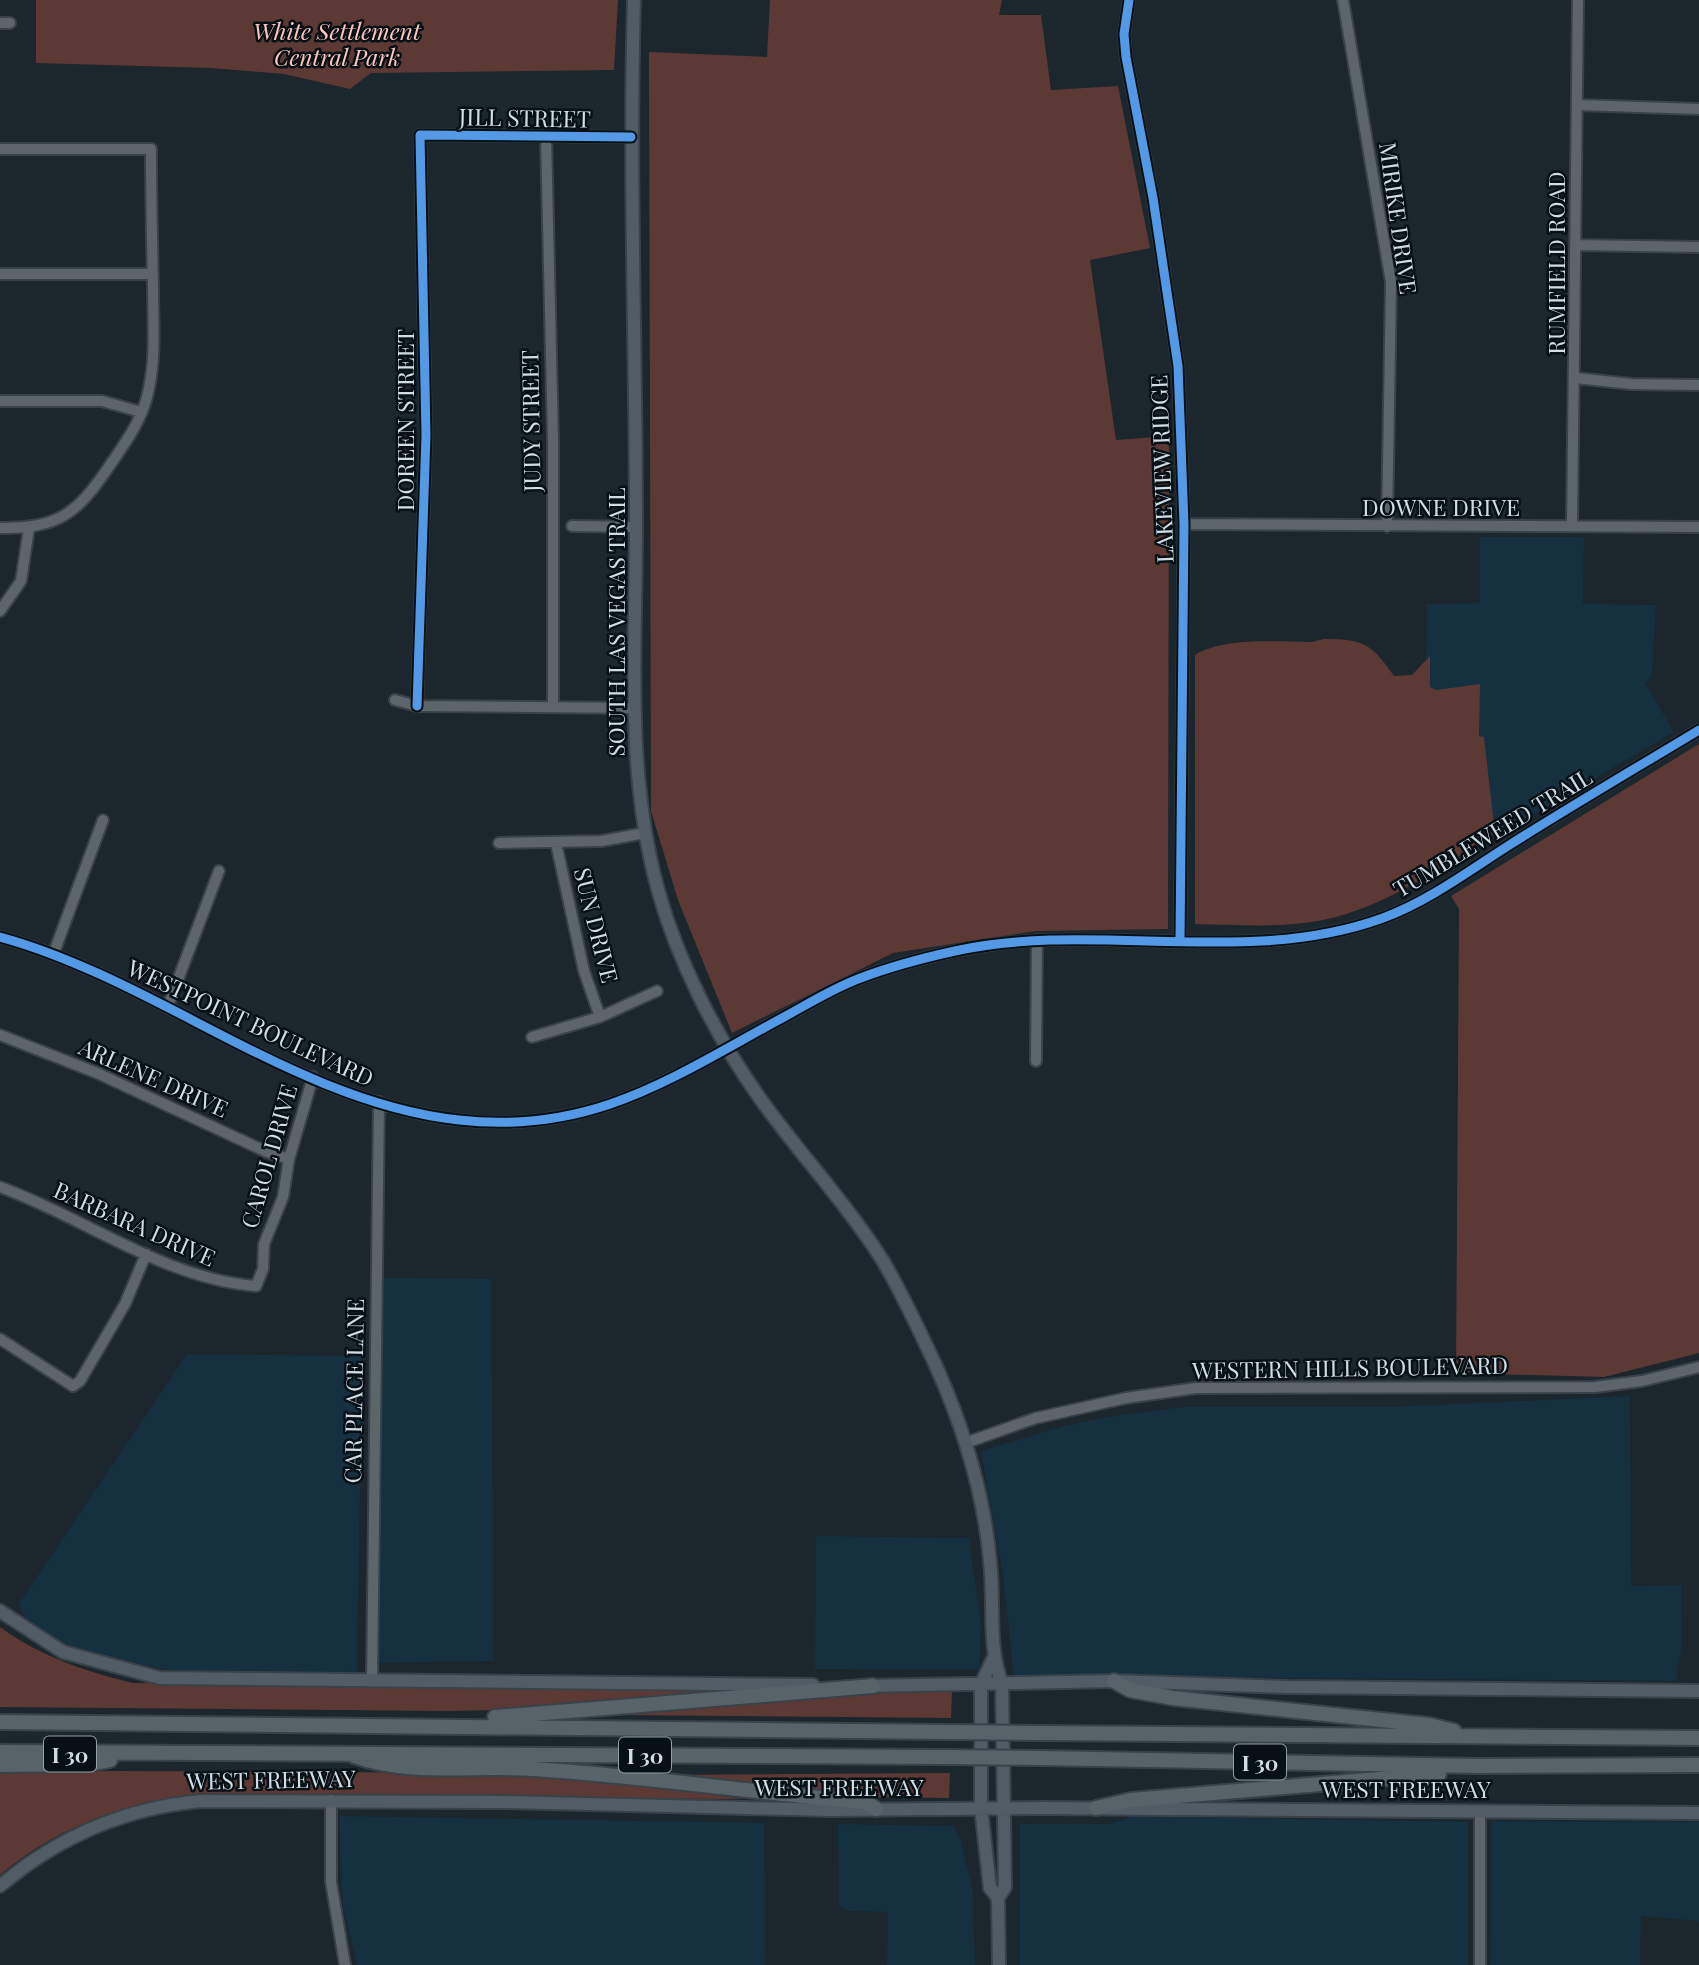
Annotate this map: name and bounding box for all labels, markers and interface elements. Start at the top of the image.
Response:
park label: White Settlement Central Park [253,15,422,72]
street label: JILL STREET [458,100,591,134]
street label: MIRIKE DRIVE [1373,140,1425,296]
street label: RUMFIELD ROAD [1540,171,1571,355]
street label: DOREEN STREET [389,329,420,511]
street label: JUDY STREET [513,350,547,493]
street label: LAKEVIEW RIDGE [1142,374,1180,564]
street label: SOUTH LAS VEGAS TRAIL [600,487,631,757]
street label: DOWNE DRIVE [1362,491,1520,522]
street label: TUMBLEWEED TRAIL [1387,760,1597,904]
street label: SUN DRIVE [568,864,626,986]
street label: WESTPOINT BOULEVARD [122,951,379,1093]
street label: ARLENE DRIVE [74,1030,233,1124]
street label: CAROL DRIVE [233,1080,303,1232]
street label: BARBARA DRIVE [49,1173,221,1273]
street label: CAR PLACE LANE [336,1298,370,1484]
street label: WESTERN HILLS BOULEVARD [1191,1349,1508,1385]
road number: I 30 [44,1736,96,1772]
road number: I 30 [619,1738,671,1772]
road number: I 30 [1234,1744,1286,1780]
street label: WEST FREEWAY [185,1762,356,1796]
street label: WEST FREEWAY [753,1771,924,1802]
street label: WEST FREEWAY [1320,1773,1491,1804]

